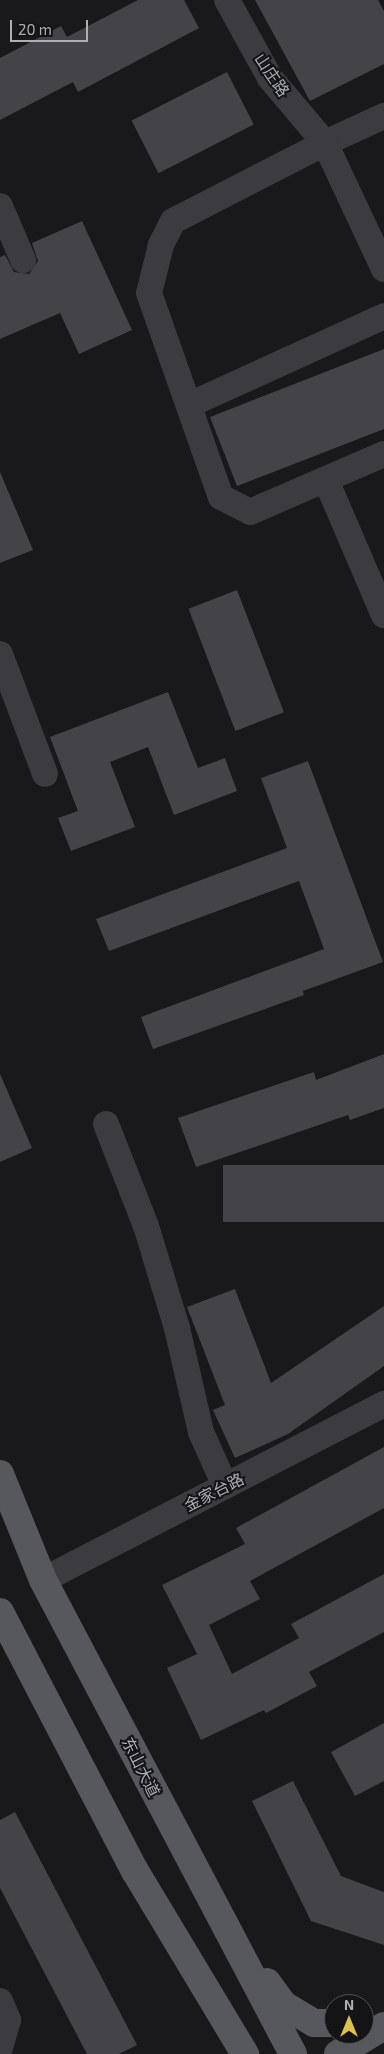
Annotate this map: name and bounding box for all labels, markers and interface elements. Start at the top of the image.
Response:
scale bar [12,10,90,42]
text: 20 m [18,20,52,38]
street label: 山庄路 [251,50,293,100]
street label: 金家台路 [181,1469,247,1515]
street label: 东山大道 [118,1734,164,1800]
north arrow [324,1994,374,2044]
text: N [344,1996,354,2013]

